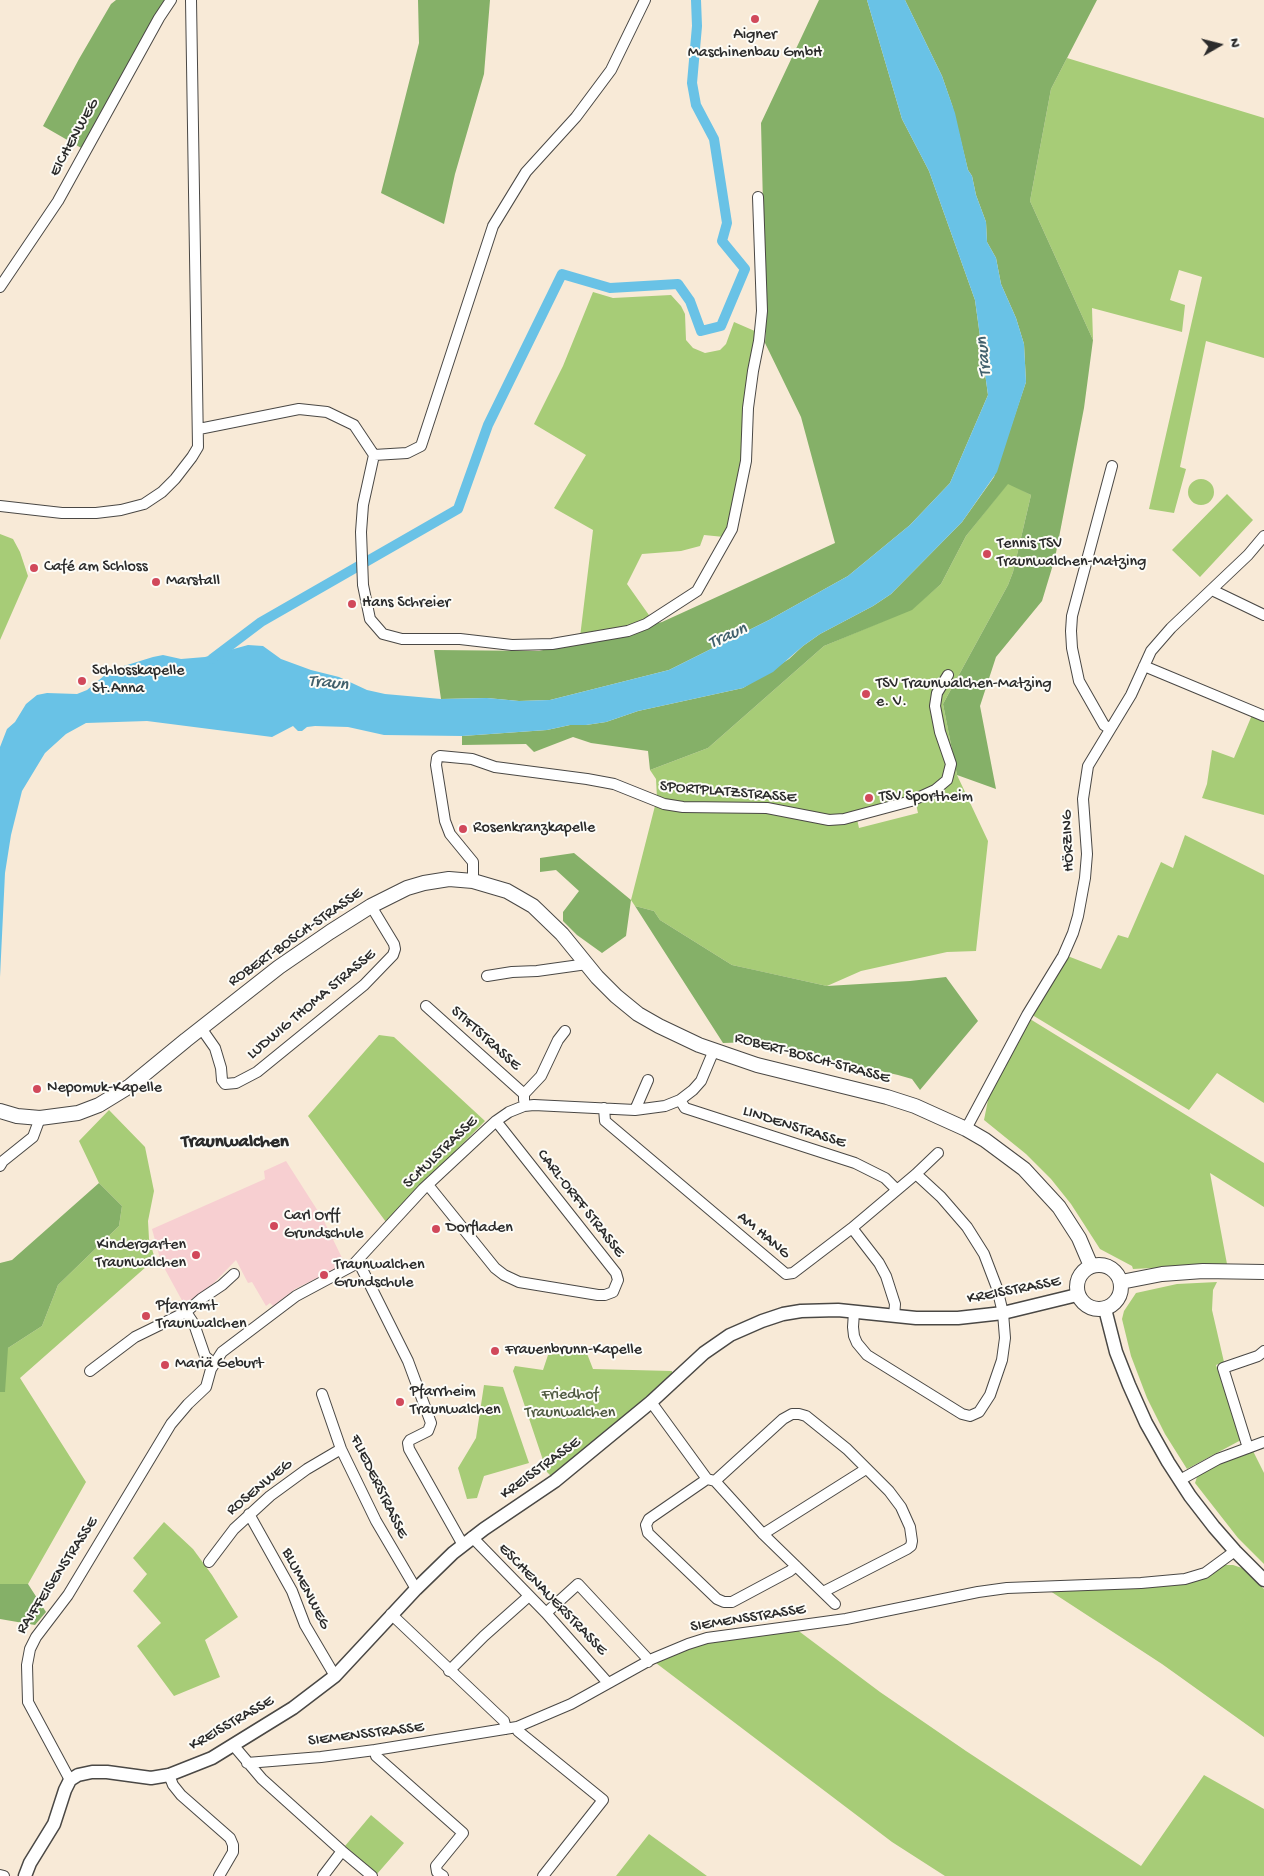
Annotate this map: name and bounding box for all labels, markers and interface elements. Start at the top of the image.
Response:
marker: Aigner Maschinenbau GmbH [749,13,761,25]
north arrow [1194,20,1244,70]
place label: Aigner Maschinenbau GmbH [688,26,822,64]
text: N [1225,37,1243,49]
street label: EICHENWEG [46,96,104,180]
water label: Traun [972,336,998,378]
place label: Tennis TSV Traunwalchen-Matzing [997,535,1146,573]
marker: Tennis TSV Traunwalchen-Matzing [981,548,993,560]
place label: Café am Schloss [44,558,148,578]
marker: Café am Schloss [28,562,40,574]
place label: Marstall [166,572,220,592]
marker: Marstall [150,576,162,588]
place label: Hans Schreier [362,594,450,614]
marker: Hans Schreier [346,598,358,610]
water label: Traun [705,619,751,655]
place label: Schlosskapelle St.Anna [92,662,185,700]
water label: Traun [307,671,349,697]
marker: Schlosskapelle St.Anna [76,675,88,687]
place label: TSV Traunwalchen-Matzing e. V. [876,675,1052,713]
marker: TSV Traunwalchen-Matzing e. V. [860,688,872,700]
street label: SPORTPLATZSTRASSE [659,777,797,809]
place label: TSV Sportheim [879,788,973,808]
marker: TSV Sportheim [863,792,875,804]
street label: HÖRZING [1058,810,1080,872]
place label: Rosenkranzkapelle [473,819,595,839]
marker: Rosenkranzkapelle [457,823,469,835]
street label: ROBERT-BOSCH-STRASSE [225,884,367,992]
street label: LUDWIG THOMA STRASSE [244,945,380,1065]
street label: STIFTSTRASSE [446,1002,524,1076]
street label: ROBERT-BOSCH-STRASSE [732,1029,892,1089]
place label: Nepomuk-Kapelle [47,1079,162,1099]
marker: Nepomuk-Kapelle [31,1083,43,1095]
street label: LINDENSTRASSE [740,1102,848,1154]
street label: SCHULSTRASSE [400,1113,482,1193]
district label: Traunwalchen [181,1132,289,1154]
street label: CARL-ORFF STRASSE [532,1146,628,1262]
place label: Carl Orff Grundschule [284,1207,363,1245]
street label: AM HANG [733,1208,793,1264]
place label: Dorfladen [446,1219,513,1239]
marker: Carl Orff Grundschule [268,1220,280,1232]
marker: Dorfladen [430,1223,442,1235]
place label: Kindergarten Traunwalchen [95,1236,186,1274]
marker: Kindergarten Traunwalchen [190,1249,202,1261]
place label: Traunwalchen Grundschule [334,1256,425,1294]
marker: Traunwalchen Grundschule [318,1269,330,1281]
street label: KREISSTRASSE [966,1273,1062,1309]
place label: Pfarramt Traunwalchen [156,1297,247,1335]
marker: Pfarramt Traunwalchen [140,1310,152,1322]
place label: Frauenbrunn-Kapelle [505,1341,642,1361]
marker: Frauenbrunn-Kapelle [489,1345,501,1357]
place label: Mariä Geburt [175,1355,263,1375]
marker: Mariä Geburt [159,1359,171,1371]
place label: Pfarrheim Traunwalchen [410,1383,501,1421]
park label: Friedhof Traunwalchen [525,1386,615,1424]
marker: Pfarrheim Traunwalchen [394,1396,406,1408]
street label: FLIEDERSTRASSE [345,1432,411,1542]
street label: KREISSTRASSE [497,1433,585,1505]
street label: ROSENWEG [223,1456,297,1520]
street label: RAIFFEISENSTRASSE [13,1514,103,1638]
street label: ESCHENAUERSTRASSE [493,1540,611,1660]
street label: BLUMENWEG [276,1545,334,1633]
street label: SIEMENSSTRASSE [689,1600,807,1638]
street label: KREISSTRASSE [186,1692,278,1756]
street label: SIEMENSSTRASSE [307,1718,425,1752]

